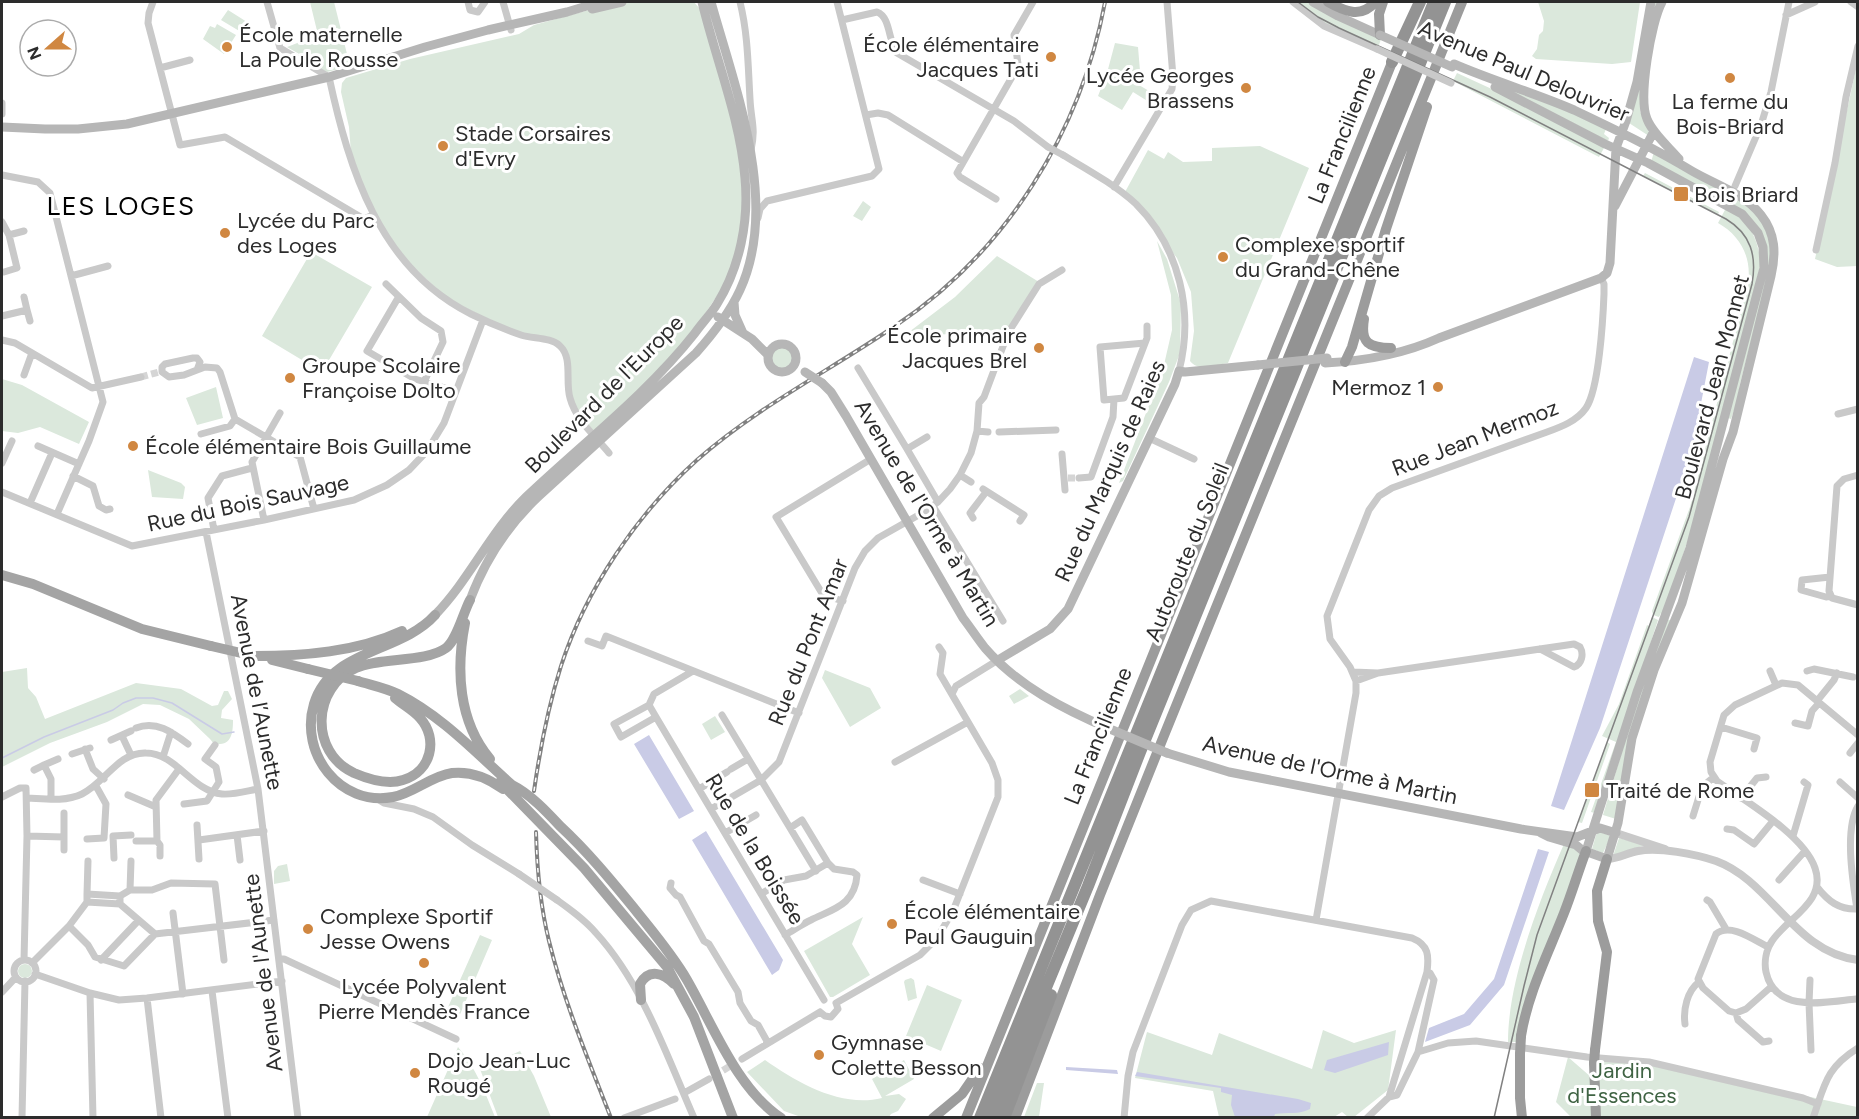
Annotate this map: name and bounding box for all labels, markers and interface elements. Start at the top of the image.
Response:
street label: Avenue Paul Delouvrier [1414,14,1634,128]
north arrow [18,18,78,78]
place label: École maternelle La Poule Rousse [239,21,403,73]
place label: École élémentaire Jacques Tati [863,31,1039,83]
marker: École maternelle La Poule Rousse [220,40,234,54]
text: N [23,44,46,62]
marker: École élémentaire Jacques Tati [1044,50,1058,64]
place label: Lycée Georges Brassens [1086,62,1234,114]
street label: La Francilienne [1302,62,1382,208]
marker: La ferme du Bois-Briard [1723,71,1737,85]
marker: Lycée Georges Brassens [1239,81,1253,95]
place label: La ferme du Bois-Briard [1672,88,1788,140]
place label: Stade Corsaires d'Evry [455,120,611,172]
marker: Stade Corsaires d'Evry [436,139,450,153]
place label: Bois Briard [1694,181,1799,208]
marker: Bois Briard [1672,185,1690,203]
district label: LES LOGES [46,190,196,222]
place label: Lycée du Parc des Loges [237,207,375,259]
marker: Lycée du Parc des Loges [218,226,232,240]
place label: Complexe sportif du Grand-Chêne [1235,231,1406,283]
marker: Complexe sportif du Grand-Chêne [1216,250,1230,264]
street label: Boulevard Jean Monnet [1669,272,1755,502]
street label: Boulevard de l'Europe [519,309,689,479]
place label: École primaire Jacques Brel [887,322,1027,374]
marker: École primaire Jacques Brel [1032,341,1046,355]
place label: Groupe Scolaire Françoise Dolto [302,352,460,404]
street label: Rue du Marquis de Raies [1049,356,1171,586]
marker: Groupe Scolaire Françoise Dolto [283,371,297,385]
place label: Mermoz 1 [1331,374,1426,401]
marker: Mermoz 1 [1431,380,1445,394]
street label: Rue Jean Mermoz [1388,394,1562,482]
street label: Avenue de l'Orme à Martin [849,395,1005,631]
place label: École élémentaire Bois Guillaume [145,433,471,460]
marker: École élémentaire Bois Guillaume [126,439,140,453]
street label: Autoroute du Soleil [1139,459,1235,645]
street label: Rue du Bois Sauvage [145,468,351,538]
street label: Rue du Pont Amar [762,554,854,729]
street label: Avenue de l’Aunette [225,592,289,792]
street label: La Francilienne [1058,663,1138,809]
street label: Avenue de l'Orme à Martin [1200,730,1460,810]
street label: Rue de la Boissée [699,769,811,929]
place label: Traité de Rome [1606,777,1754,804]
marker: Traité de Rome [1583,781,1601,799]
street label: Avenue de l'Aunette [237,872,289,1074]
place label: École élémentaire Paul Gauguin [904,898,1080,950]
place label: Complexe Sportif Jesse Owens [320,903,494,955]
marker: École élémentaire Paul Gauguin [885,917,899,931]
marker: Complexe Sportif Jesse Owens [301,922,315,936]
marker: Lycée Polyvalent Pierre Mendès France [417,956,431,970]
place label: Lycée Polyvalent Pierre Mendès France [318,973,530,1025]
place label: Gymnase Colette Besson [831,1029,981,1081]
place label: Dojo Jean-Luc Rougé [427,1047,571,1099]
marker: Gymnase Colette Besson [812,1048,826,1062]
park label: Jardin d'Essences [1567,1057,1677,1109]
marker: Dojo Jean-Luc Rougé [408,1066,422,1080]

